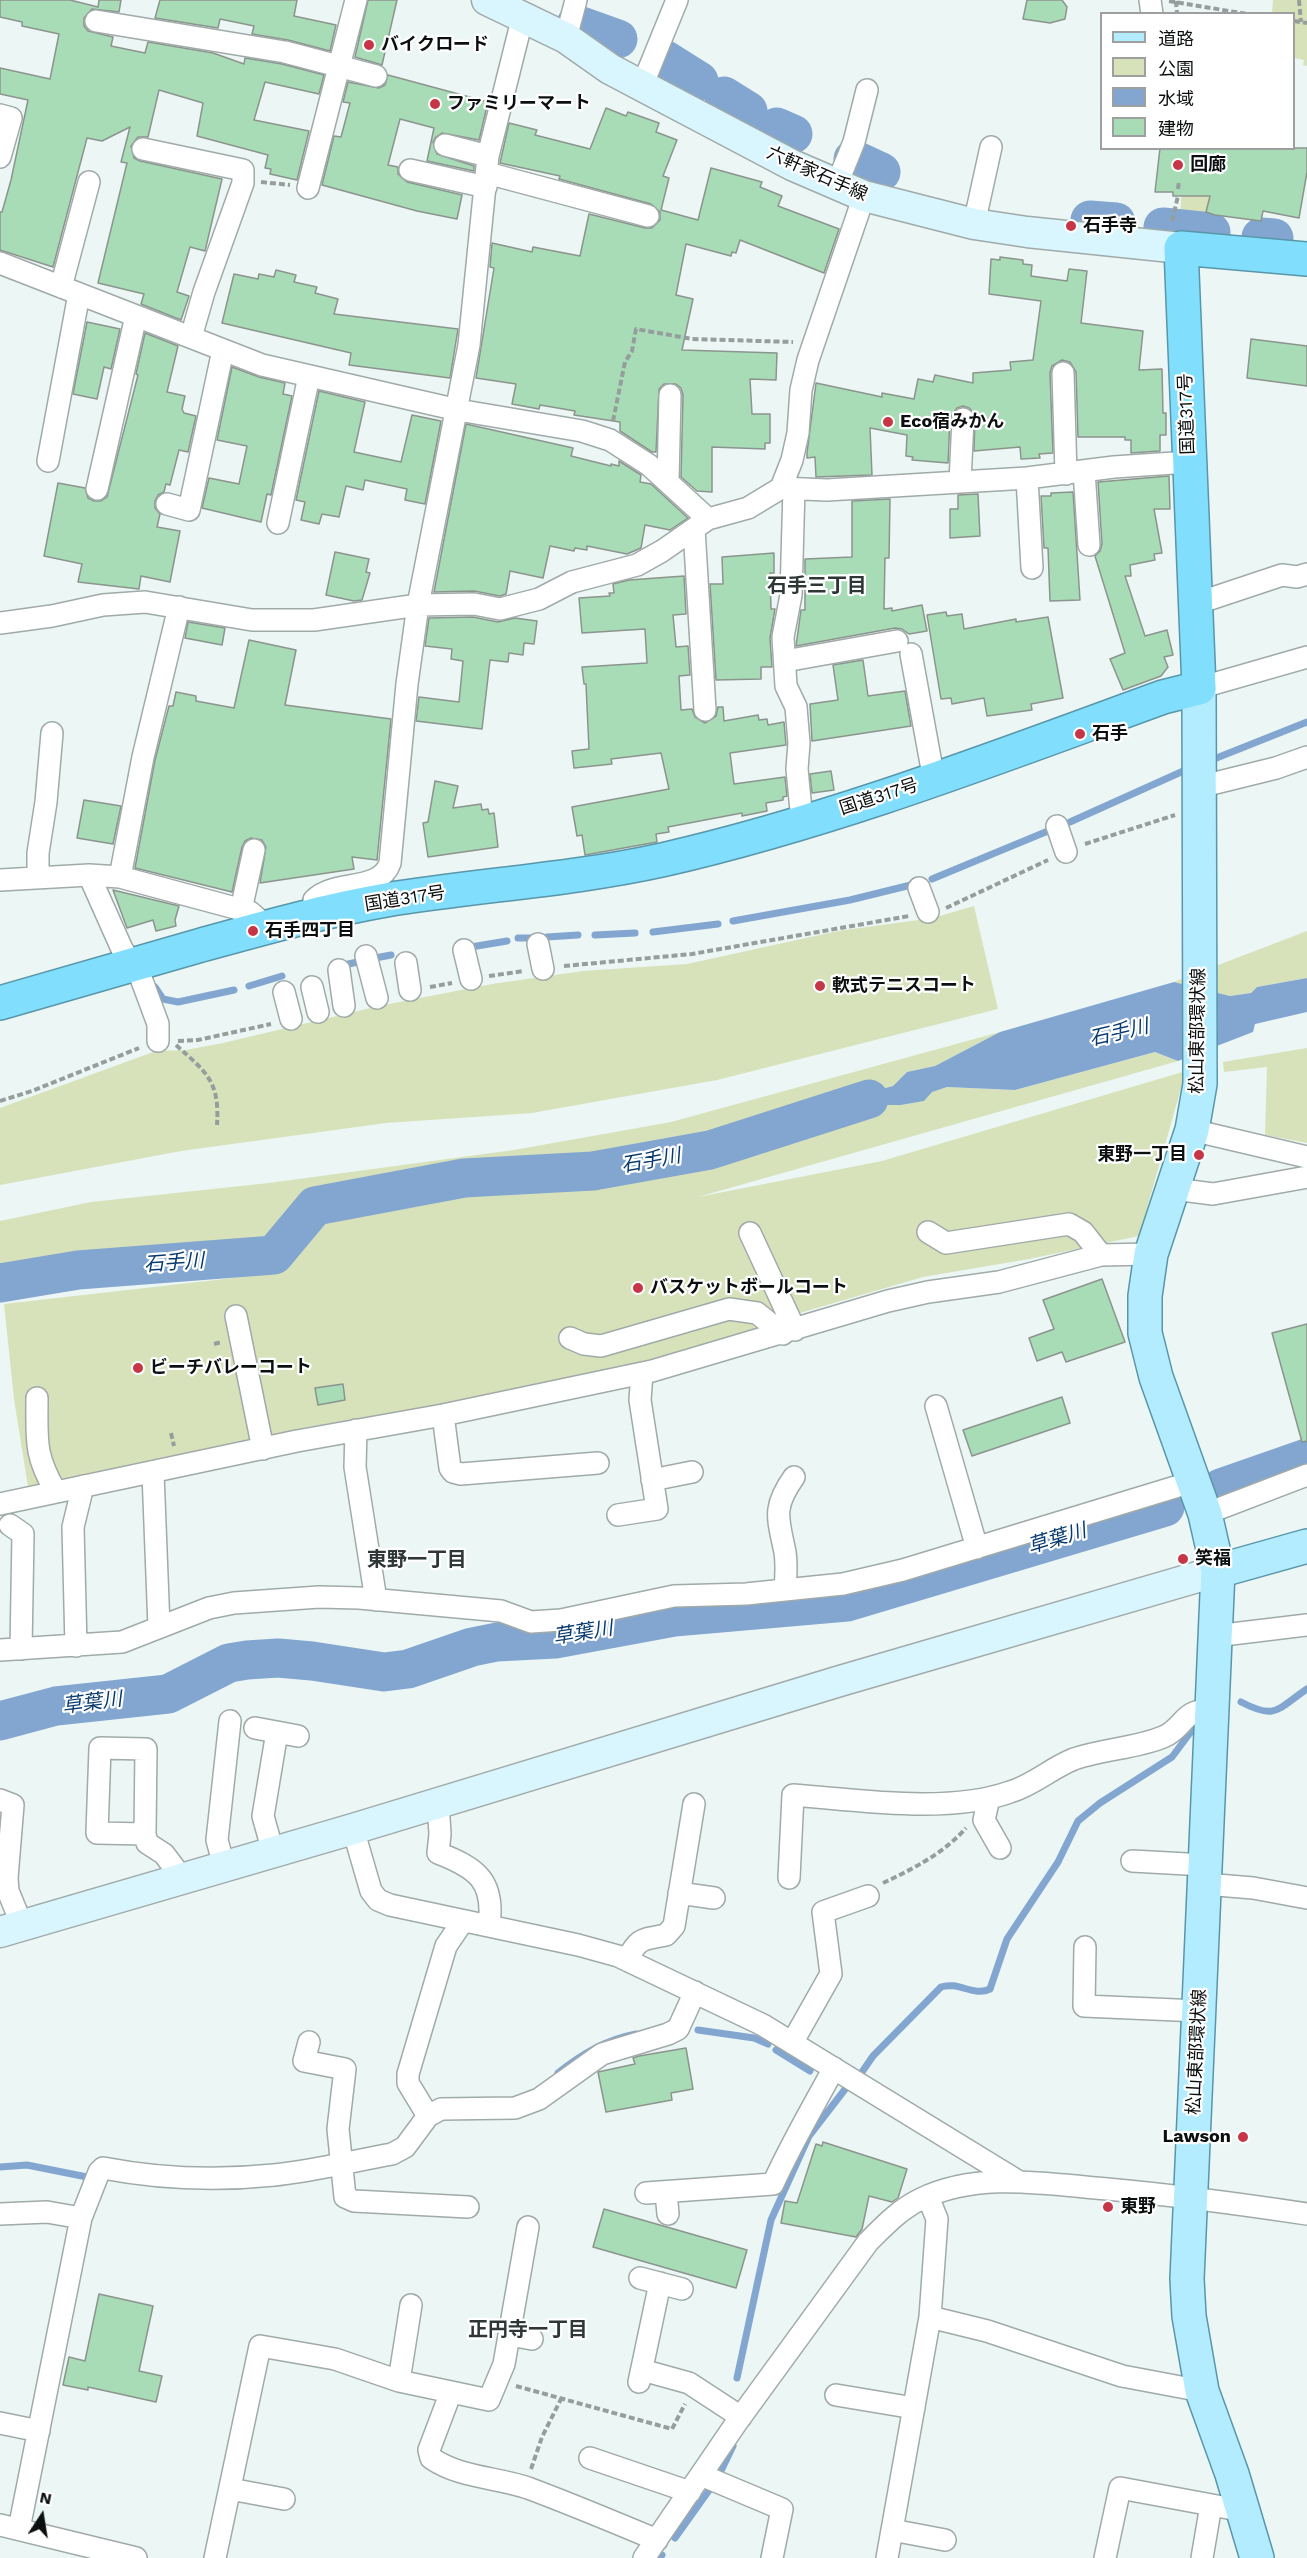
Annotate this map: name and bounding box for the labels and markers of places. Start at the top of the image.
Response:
place label: バイクロード [381,34,489,56]
marker: バイクロード [362,38,376,52]
place label: ファミリーマート [447,93,591,115]
marker: ファミリーマート [428,97,442,111]
place label: 回廊 [1190,154,1226,176]
marker: 回廊 [1171,158,1185,172]
place label: 石手寺 [1083,215,1137,237]
marker: 石手寺 [1064,219,1078,233]
place label: Eco宿みかん [900,411,1004,433]
marker: Eco宿みかん [881,415,895,429]
place label: 石手 [1092,723,1128,745]
marker: 石手 [1073,727,1087,741]
place label: 石手四丁目 [265,920,355,942]
marker: 石手四丁目 [246,924,260,938]
place label: 軟式テニスコート [832,975,976,997]
marker: 軟式テニスコート [813,979,827,993]
place label: 東野一丁目 [1097,1144,1187,1166]
marker: 東野一丁目 [1192,1148,1206,1162]
place label: バスケットボールコート [650,1277,848,1299]
marker: バスケットボールコート [631,1281,645,1295]
place label: ビーチバレーコート [150,1357,312,1379]
marker: ビーチバレーコート [131,1361,145,1375]
place label: 笑福 [1195,1548,1231,1570]
marker: 笑福 [1176,1552,1190,1566]
place label: Lawson [1162,2126,1231,2148]
marker: Lawson [1236,2130,1250,2144]
place label: 東野 [1120,2196,1156,2218]
marker: 東野 [1101,2200,1115,2214]

